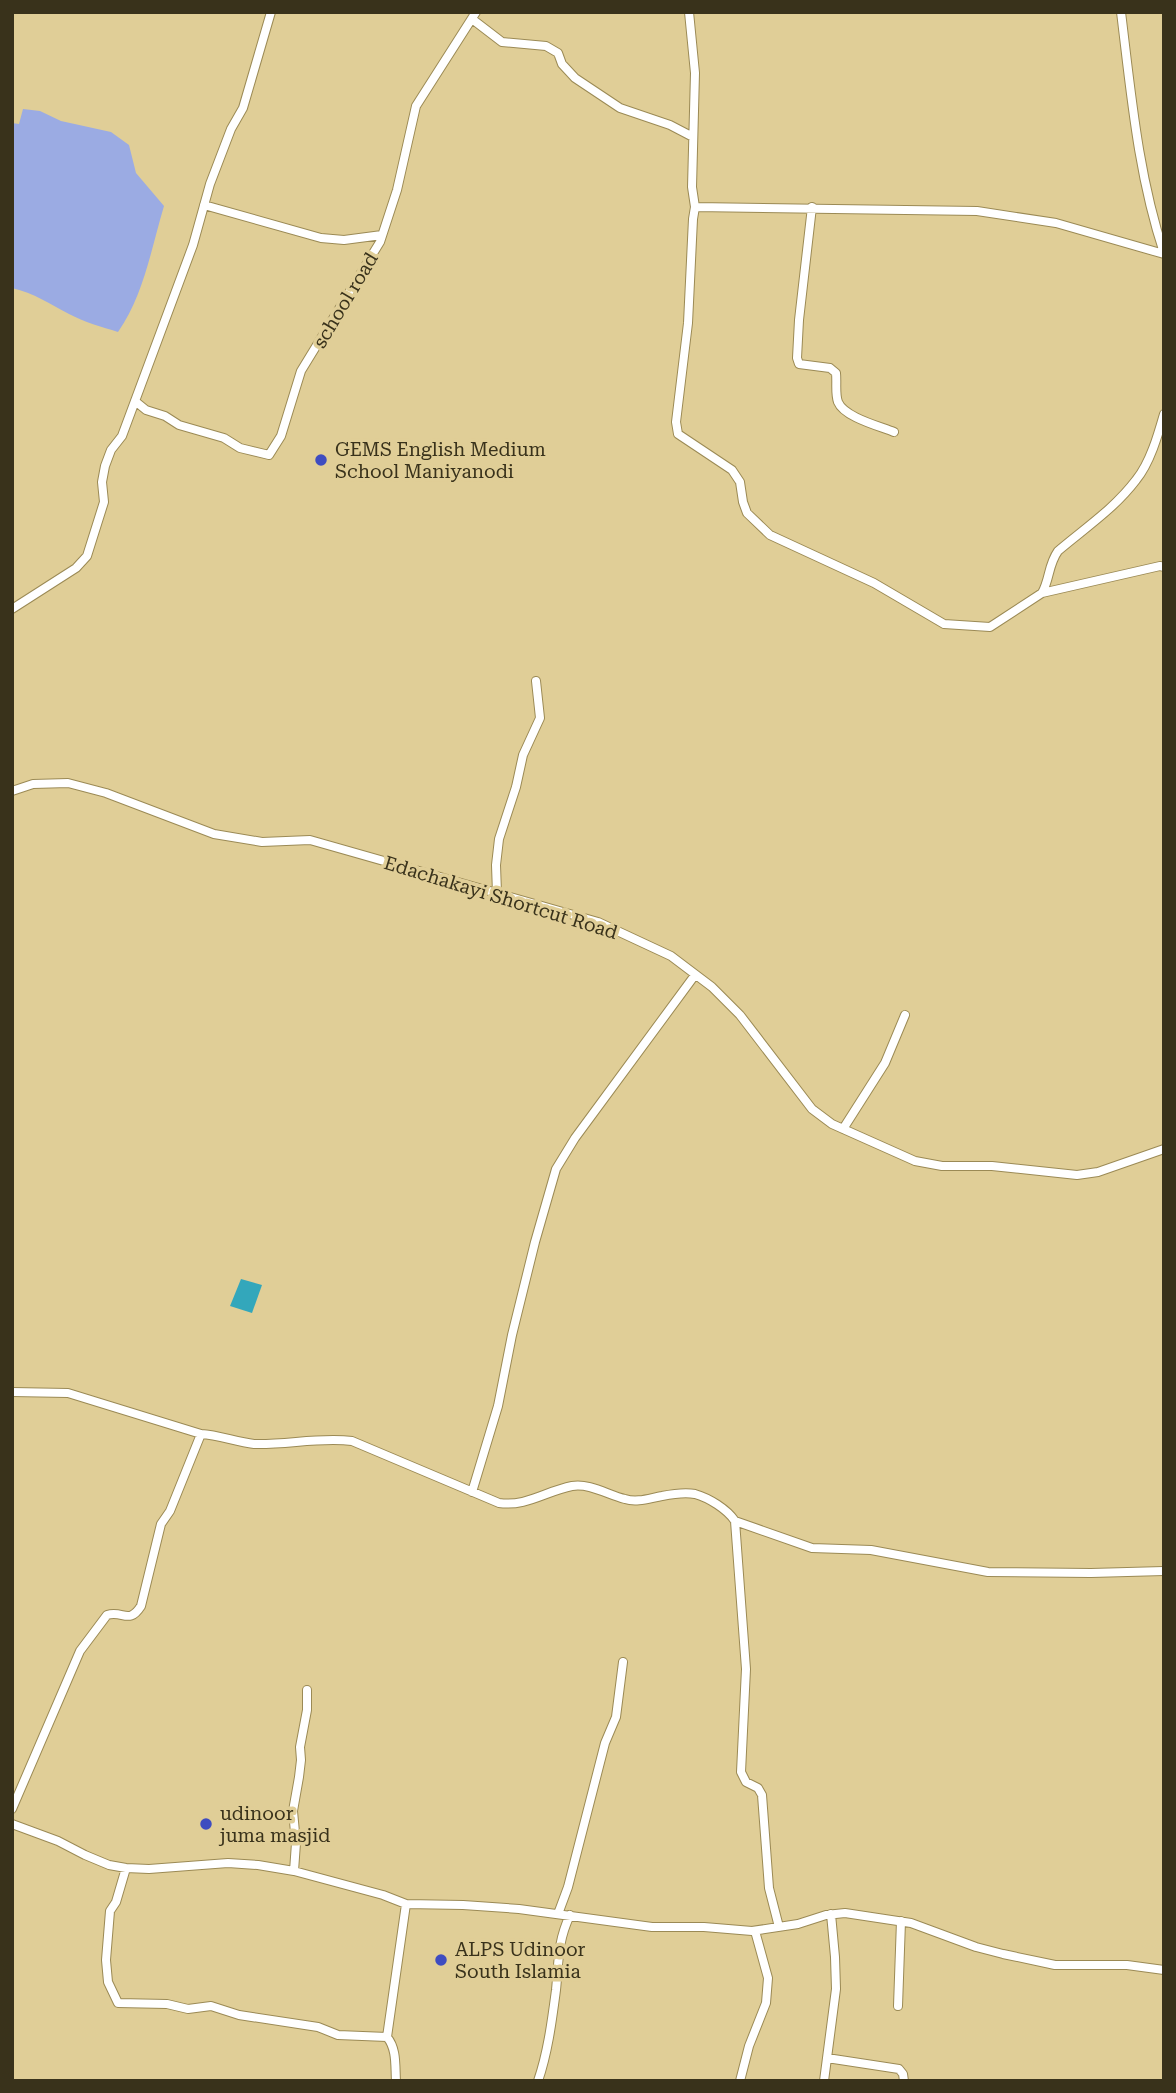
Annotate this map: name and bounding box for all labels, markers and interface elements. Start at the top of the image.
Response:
street label: school road [308,248,383,352]
place label: GEMS English Medium School Maniyanodi [335,438,546,483]
marker: GEMS English Medium School Maniyanodi [313,452,329,468]
street label: Edachakayi Shortcut Road [381,851,620,944]
place label: udinoor juma masjid [218,1802,331,1847]
marker: udinoor juma masjid [198,1816,214,1832]
place label: ALPS Udinoor South Islamia [455,1938,586,1983]
marker: ALPS Udinoor South Islamia [433,1952,449,1968]

